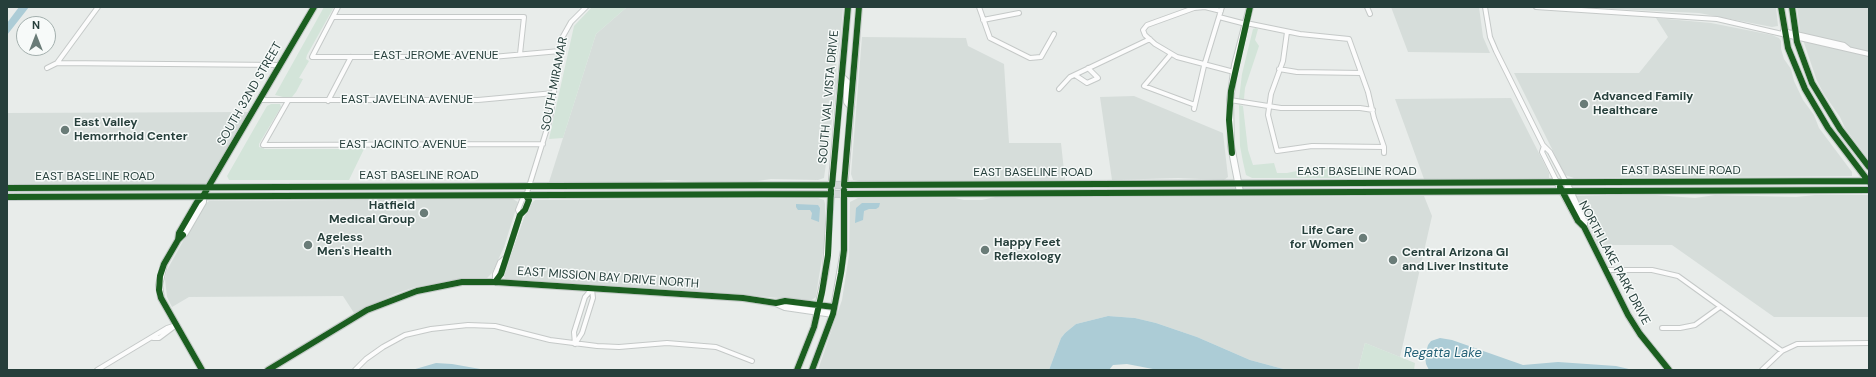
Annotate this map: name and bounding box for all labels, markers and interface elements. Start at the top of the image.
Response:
north arrow [16,16,56,56]
text: N [32,18,40,32]
street label: SOUTH VAL VISTA DRIVE [816,30,842,164]
street label: SOUTH MIRAMAR [539,36,571,132]
street label: SOUTH 32ND STREET [215,40,285,148]
street label: EAST JEROME AVENUE [373,49,499,63]
place label: Advanced Family Healthcare [1593,90,1693,118]
street label: EAST JAVELINA AVENUE [341,93,473,107]
marker: Advanced Family Healthcare [1578,98,1590,110]
place label: East Valley Hemorrhoid Center [74,116,188,144]
marker: East Valley Hemorrhoid Center [59,124,71,136]
street label: EAST JACINTO AVENUE [339,138,467,152]
street label: EAST BASELINE ROAD [1621,164,1741,178]
street label: EAST BASELINE ROAD [1297,165,1417,179]
street label: EAST BASELINE ROAD [973,166,1093,180]
street label: EAST BASELINE ROAD [359,169,479,183]
street label: EAST BASELINE ROAD [35,170,155,184]
place label: Hatfield Medical Group [329,199,415,227]
street label: NORTH LAKE PARK DRIVE [1575,199,1653,327]
marker: Hatfield Medical Group [418,207,430,219]
place label: Life Care for Women [1290,224,1354,252]
place label: Ageless Men's Health [317,231,392,259]
marker: Life Care for Women [1357,232,1369,244]
place label: Happy Feet Reflexology [994,236,1061,264]
marker: Ageless Men's Health [302,239,314,251]
marker: Happy Feet Reflexology [979,244,991,256]
place label: Central Arizona GI and Liver Institute [1402,246,1509,274]
marker: Central Arizona GI and Liver Institute [1387,254,1399,266]
street label: EAST MISSION BAY DRIVE NORTH [517,264,699,292]
water label: Regatta Lake [1404,346,1482,362]

